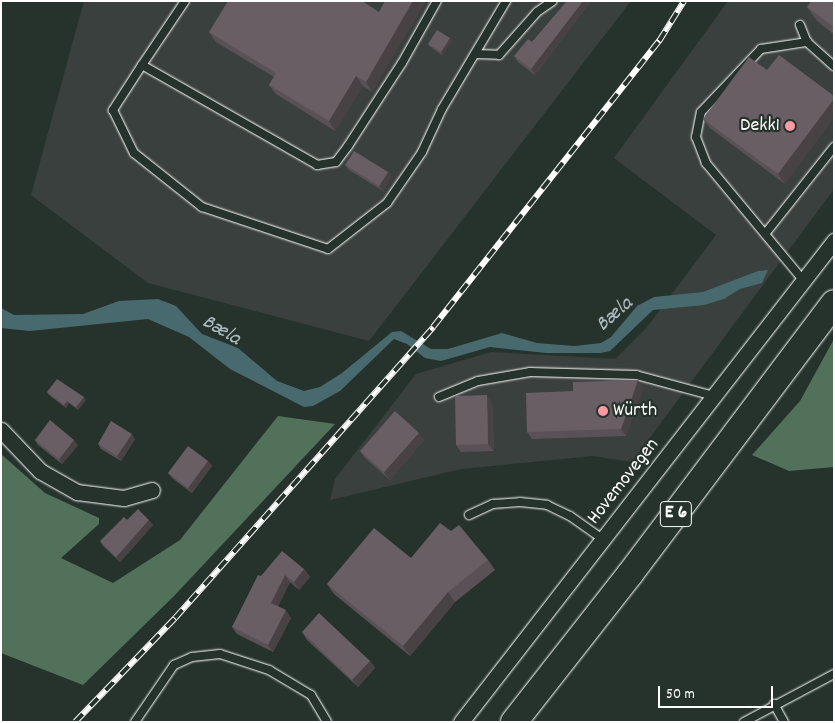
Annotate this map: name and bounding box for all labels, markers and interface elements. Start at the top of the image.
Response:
place label: Dekk1 [740,114,780,138]
marker: Dekk1 [784,120,796,132]
water label: Bæla [591,292,639,338]
water label: Bæla [197,310,245,352]
place label: Würth [613,399,657,423]
marker: Würth [597,405,609,417]
street label: Hovemovegen [583,434,665,530]
road number: E 6 [660,498,692,530]
scale bar [660,676,775,708]
text: 50 m [666,684,695,706]

